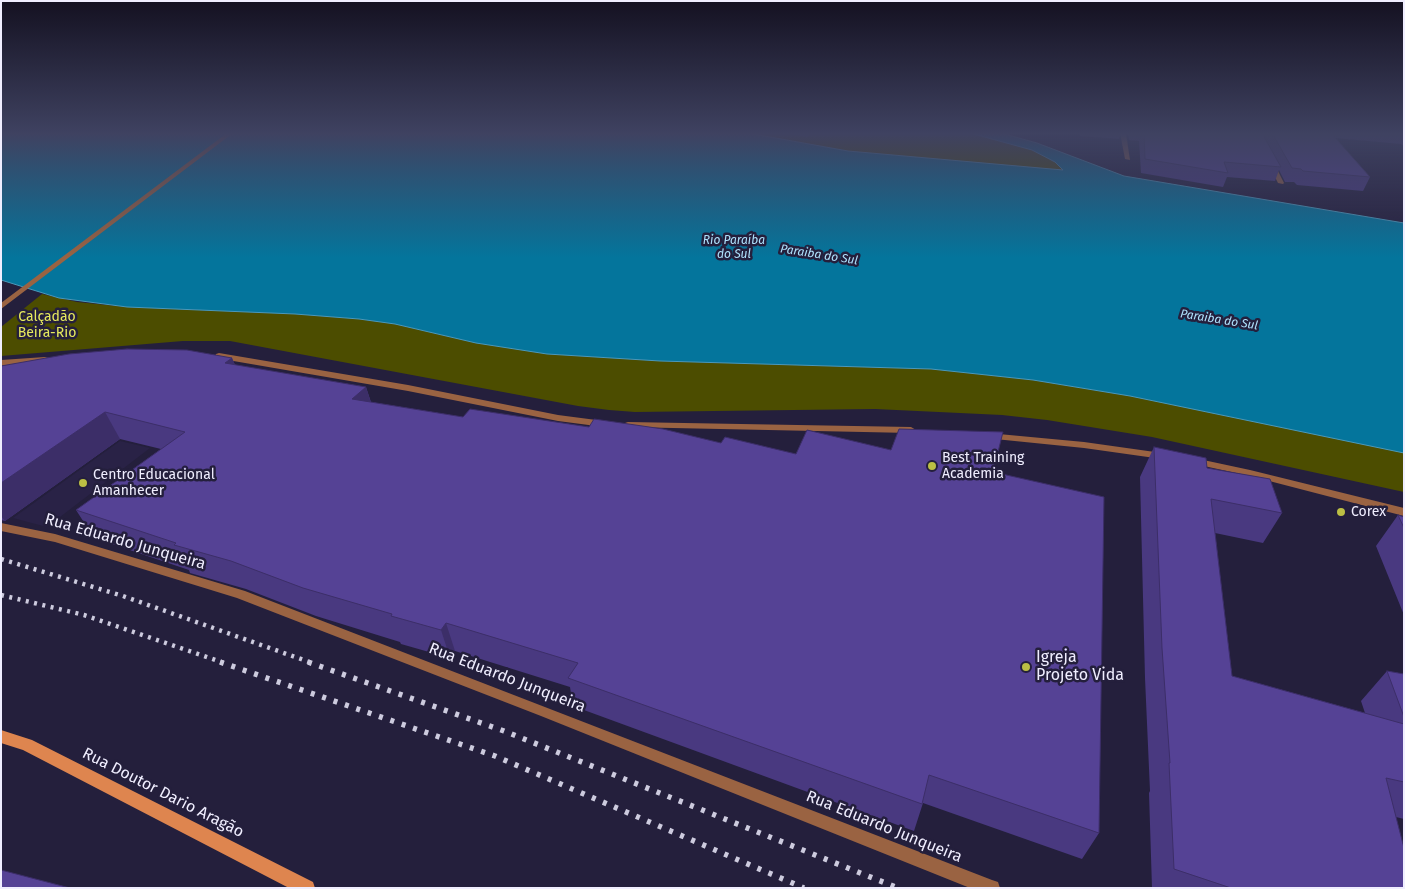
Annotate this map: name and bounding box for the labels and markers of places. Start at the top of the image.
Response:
place label: Best Training Academia [942,450,1024,482]
marker: Best Training Academia [926,460,938,472]
place label: Centro Educacional Amanhecer [93,467,215,500]
marker: Centro Educacional Amanhecer [77,477,89,489]
place label: Corex [1351,504,1386,520]
marker: Corex [1335,506,1347,518]
place label: Igreja Projeto Vida [1036,648,1124,686]
marker: Igreja Projeto Vida [1020,661,1032,673]

